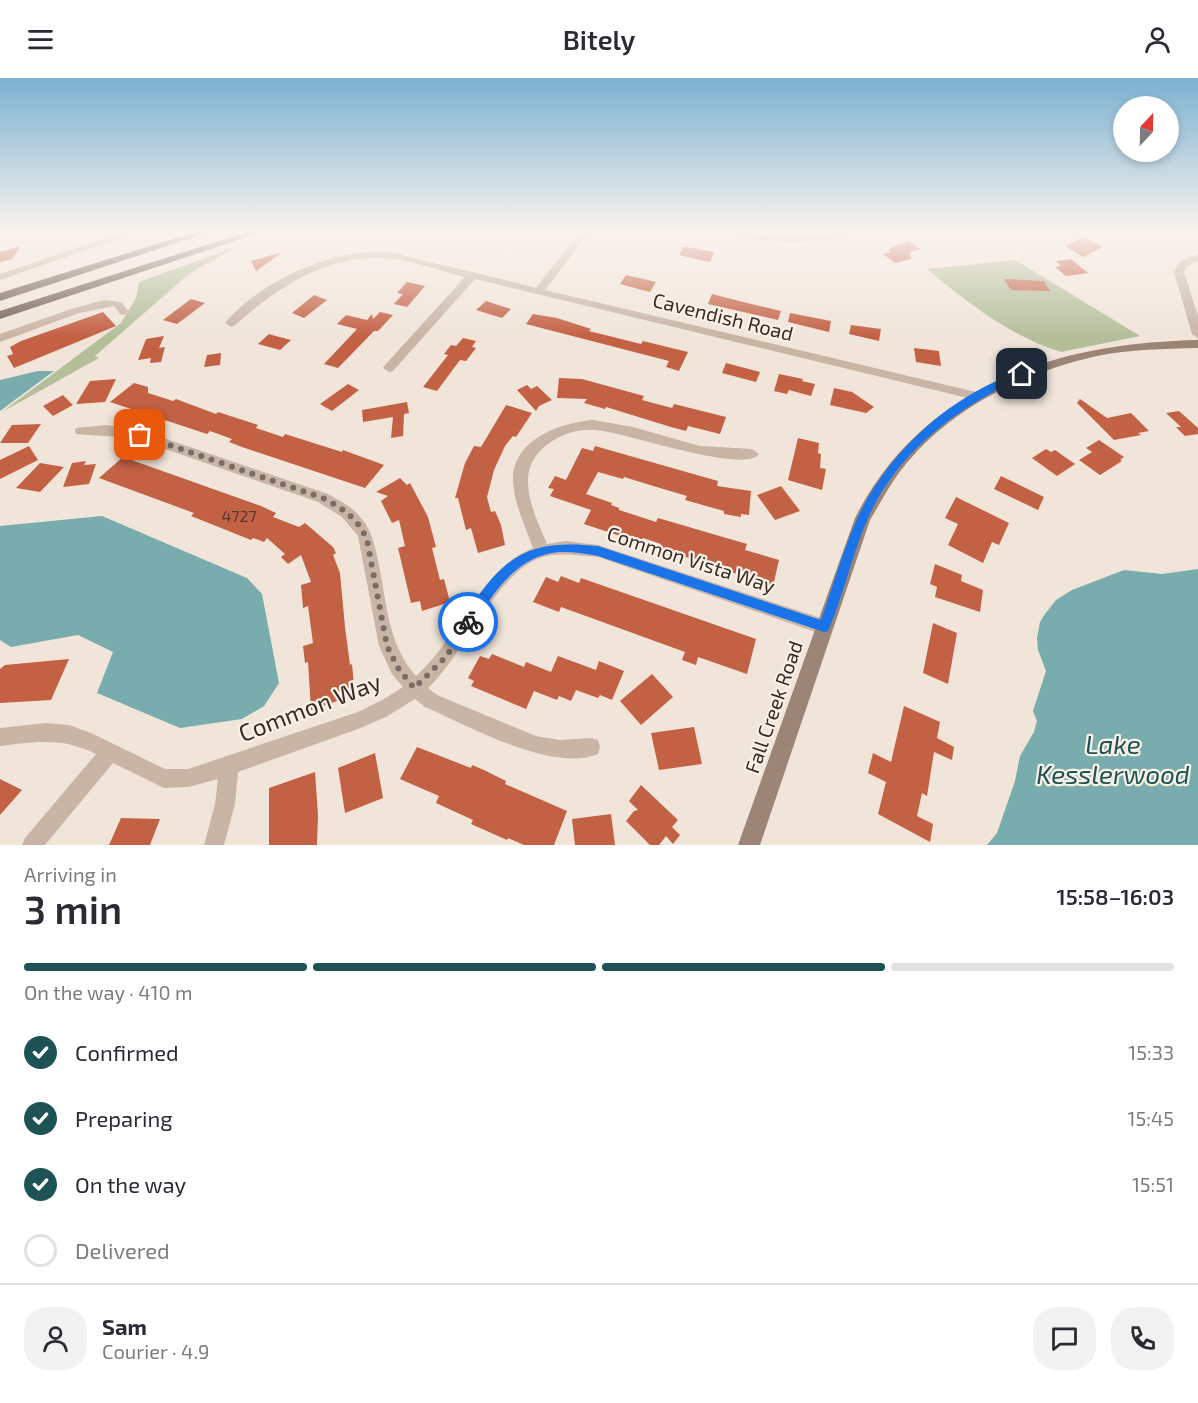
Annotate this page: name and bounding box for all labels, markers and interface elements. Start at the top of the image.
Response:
icon: menu [24,23,57,56]
text: Bitely [563,23,635,55]
icon: person [1141,23,1174,56]
north arrow [1113,96,1179,162]
map controls [1113,96,1179,162]
street label: Cavendish Road [651,287,796,345]
pin [996,348,1047,399]
icon: home [1005,357,1038,390]
pin [114,409,165,460]
icon: bag [123,418,156,451]
house number: 4727 [221,506,257,525]
street label: Common Vista Way [604,521,779,598]
courier [438,592,498,652]
icon: bike [452,606,485,639]
street label: Fall Creek Road [739,637,807,776]
street label: Common Way [234,666,385,747]
water label: Lake Kesslerwood [1036,728,1190,789]
text: Arriving in [24,862,117,886]
text: 15:58–16:03 [1056,883,1174,909]
text: 3 min [24,885,122,932]
text: On the way · 410 m [24,980,193,1004]
icon: check [24,1036,57,1069]
text: Confirmed [75,1039,179,1065]
text: 15:33 [1128,1040,1174,1064]
icon: check [24,1102,57,1135]
text: Preparing [75,1105,173,1131]
text: 15:45 [1128,1106,1174,1130]
icon: check [24,1168,57,1201]
text: On the way [75,1171,186,1197]
text: 15:51 [1132,1172,1174,1196]
text: Delivered [75,1237,170,1263]
button: person [24,1307,87,1370]
button: chat [1033,1307,1096,1370]
button: phone [1111,1307,1174,1370]
text: Sam [102,1313,147,1339]
text: Courier · 4.9 [102,1339,209,1363]

